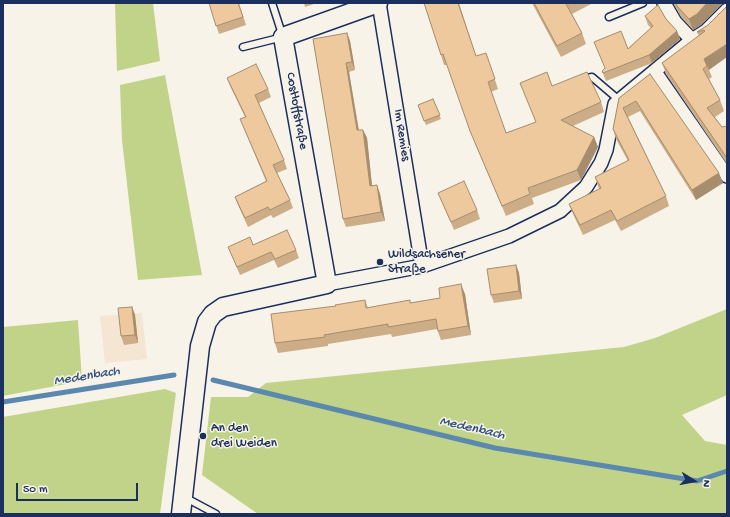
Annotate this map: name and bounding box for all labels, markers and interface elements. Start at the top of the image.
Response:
street label: Costloffstraße [282,71,310,151]
street label: Im Remies [389,108,413,162]
place label: Wildsachsener Straße [388,247,465,278]
marker: Wildsachsener Straße [375,257,385,267]
water label: Medenbach [53,364,121,390]
water label: Medenbach [438,413,506,445]
place label: An den drei Weiden [211,421,277,452]
marker: An den drei Weiden [198,431,208,441]
north arrow [674,461,714,501]
scale bar [18,475,140,501]
text: N [699,479,712,488]
text: 50 m [23,483,48,497]

